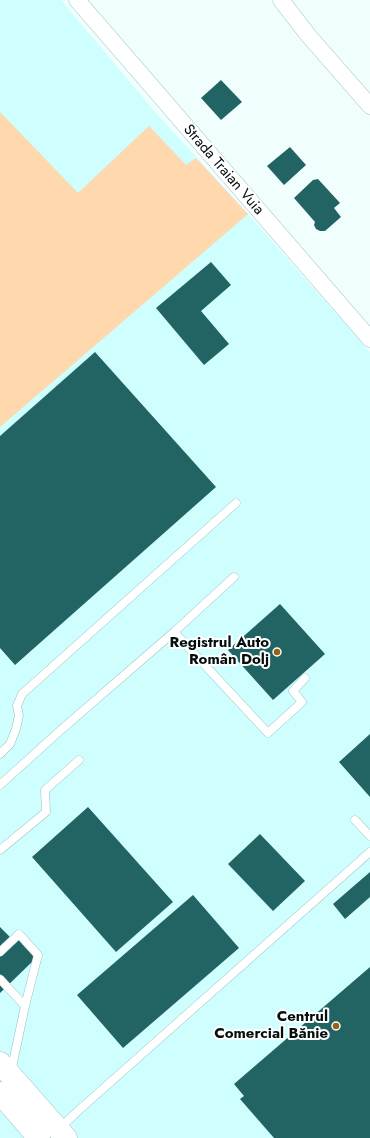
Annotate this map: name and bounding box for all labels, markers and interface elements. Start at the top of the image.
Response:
street label: Strada Traian Vuia [179,121,267,219]
place label: Registrul Auto Român Dolj [169,634,269,669]
marker: Registrul Auto Român Dolj [272,647,282,657]
place label: Centrul Comercial Bănie [214,1008,328,1043]
marker: Centrul Comercial Bănie [331,1021,341,1031]

